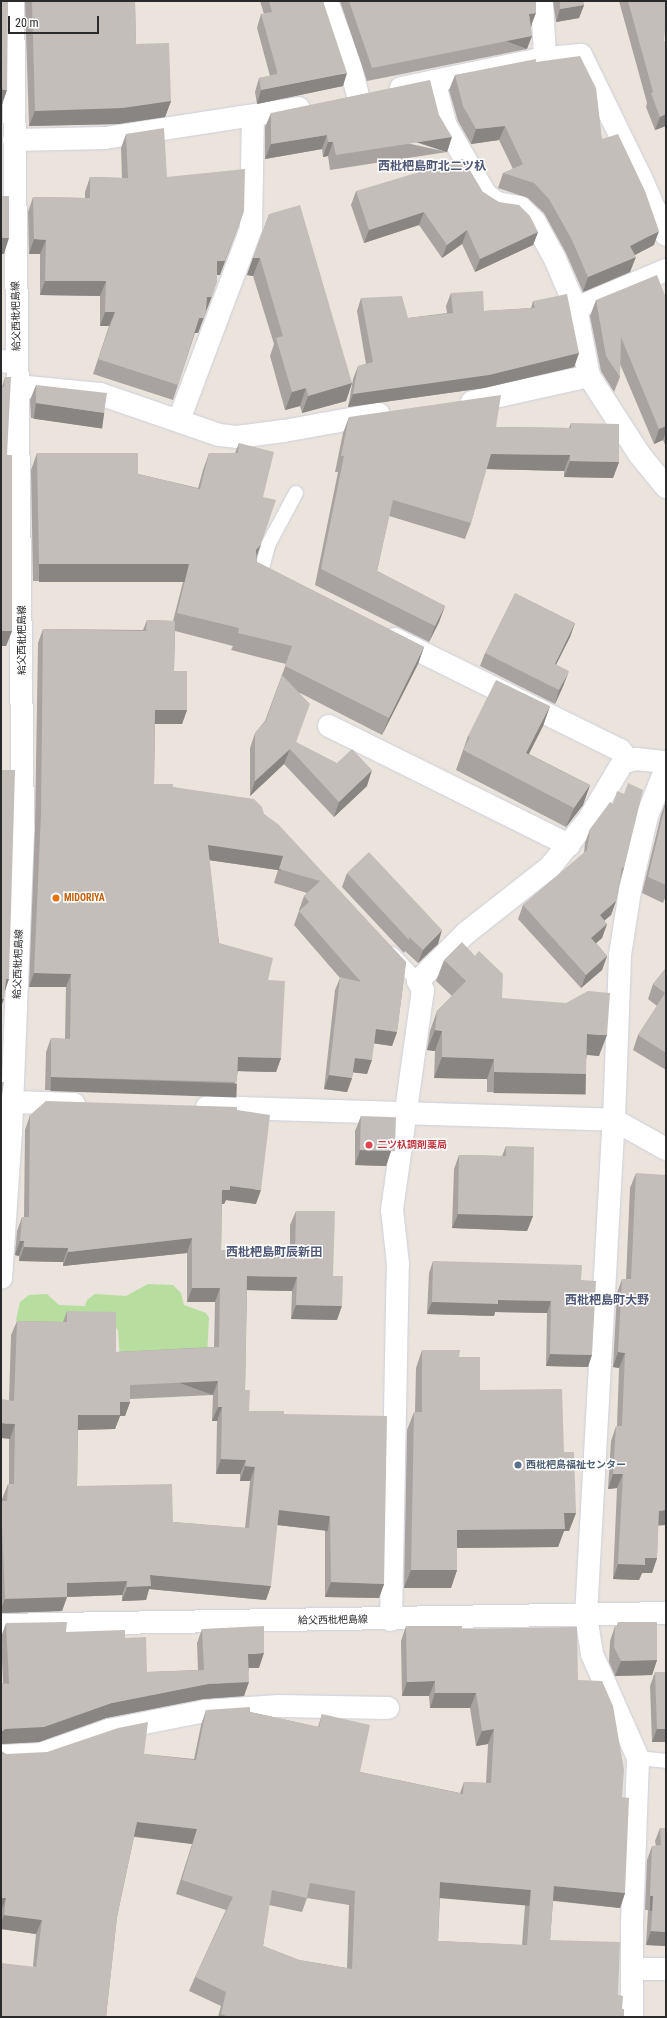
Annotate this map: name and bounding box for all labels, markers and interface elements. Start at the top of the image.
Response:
scale bar [10,8,101,34]
text: 20 m [15,16,39,30]
district label: 西枇杷島町北二ツ杁 [378,160,486,174]
street label: 給父西枇杷島線 [9,281,23,351]
street label: 給父西枇杷島線 [16,605,28,675]
place label: MIDORIYA [64,892,105,904]
marker: MIDORIYA [51,893,61,903]
street label: 給父西枇杷島線 [11,929,25,999]
place label: 二ツ杁調剤薬局 [377,1139,447,1151]
marker: 二ツ杁調剤薬局 [364,1140,374,1150]
district label: 西枇杷島町辰新田 [226,1246,322,1260]
district label: 西枇杷島町大野 [565,1294,649,1308]
place label: 西枇杷島福祉センター [526,1459,626,1471]
marker: 西枇杷島福祉センター [513,1460,523,1470]
street label: 給父西枇杷島線 [298,1613,368,1627]

